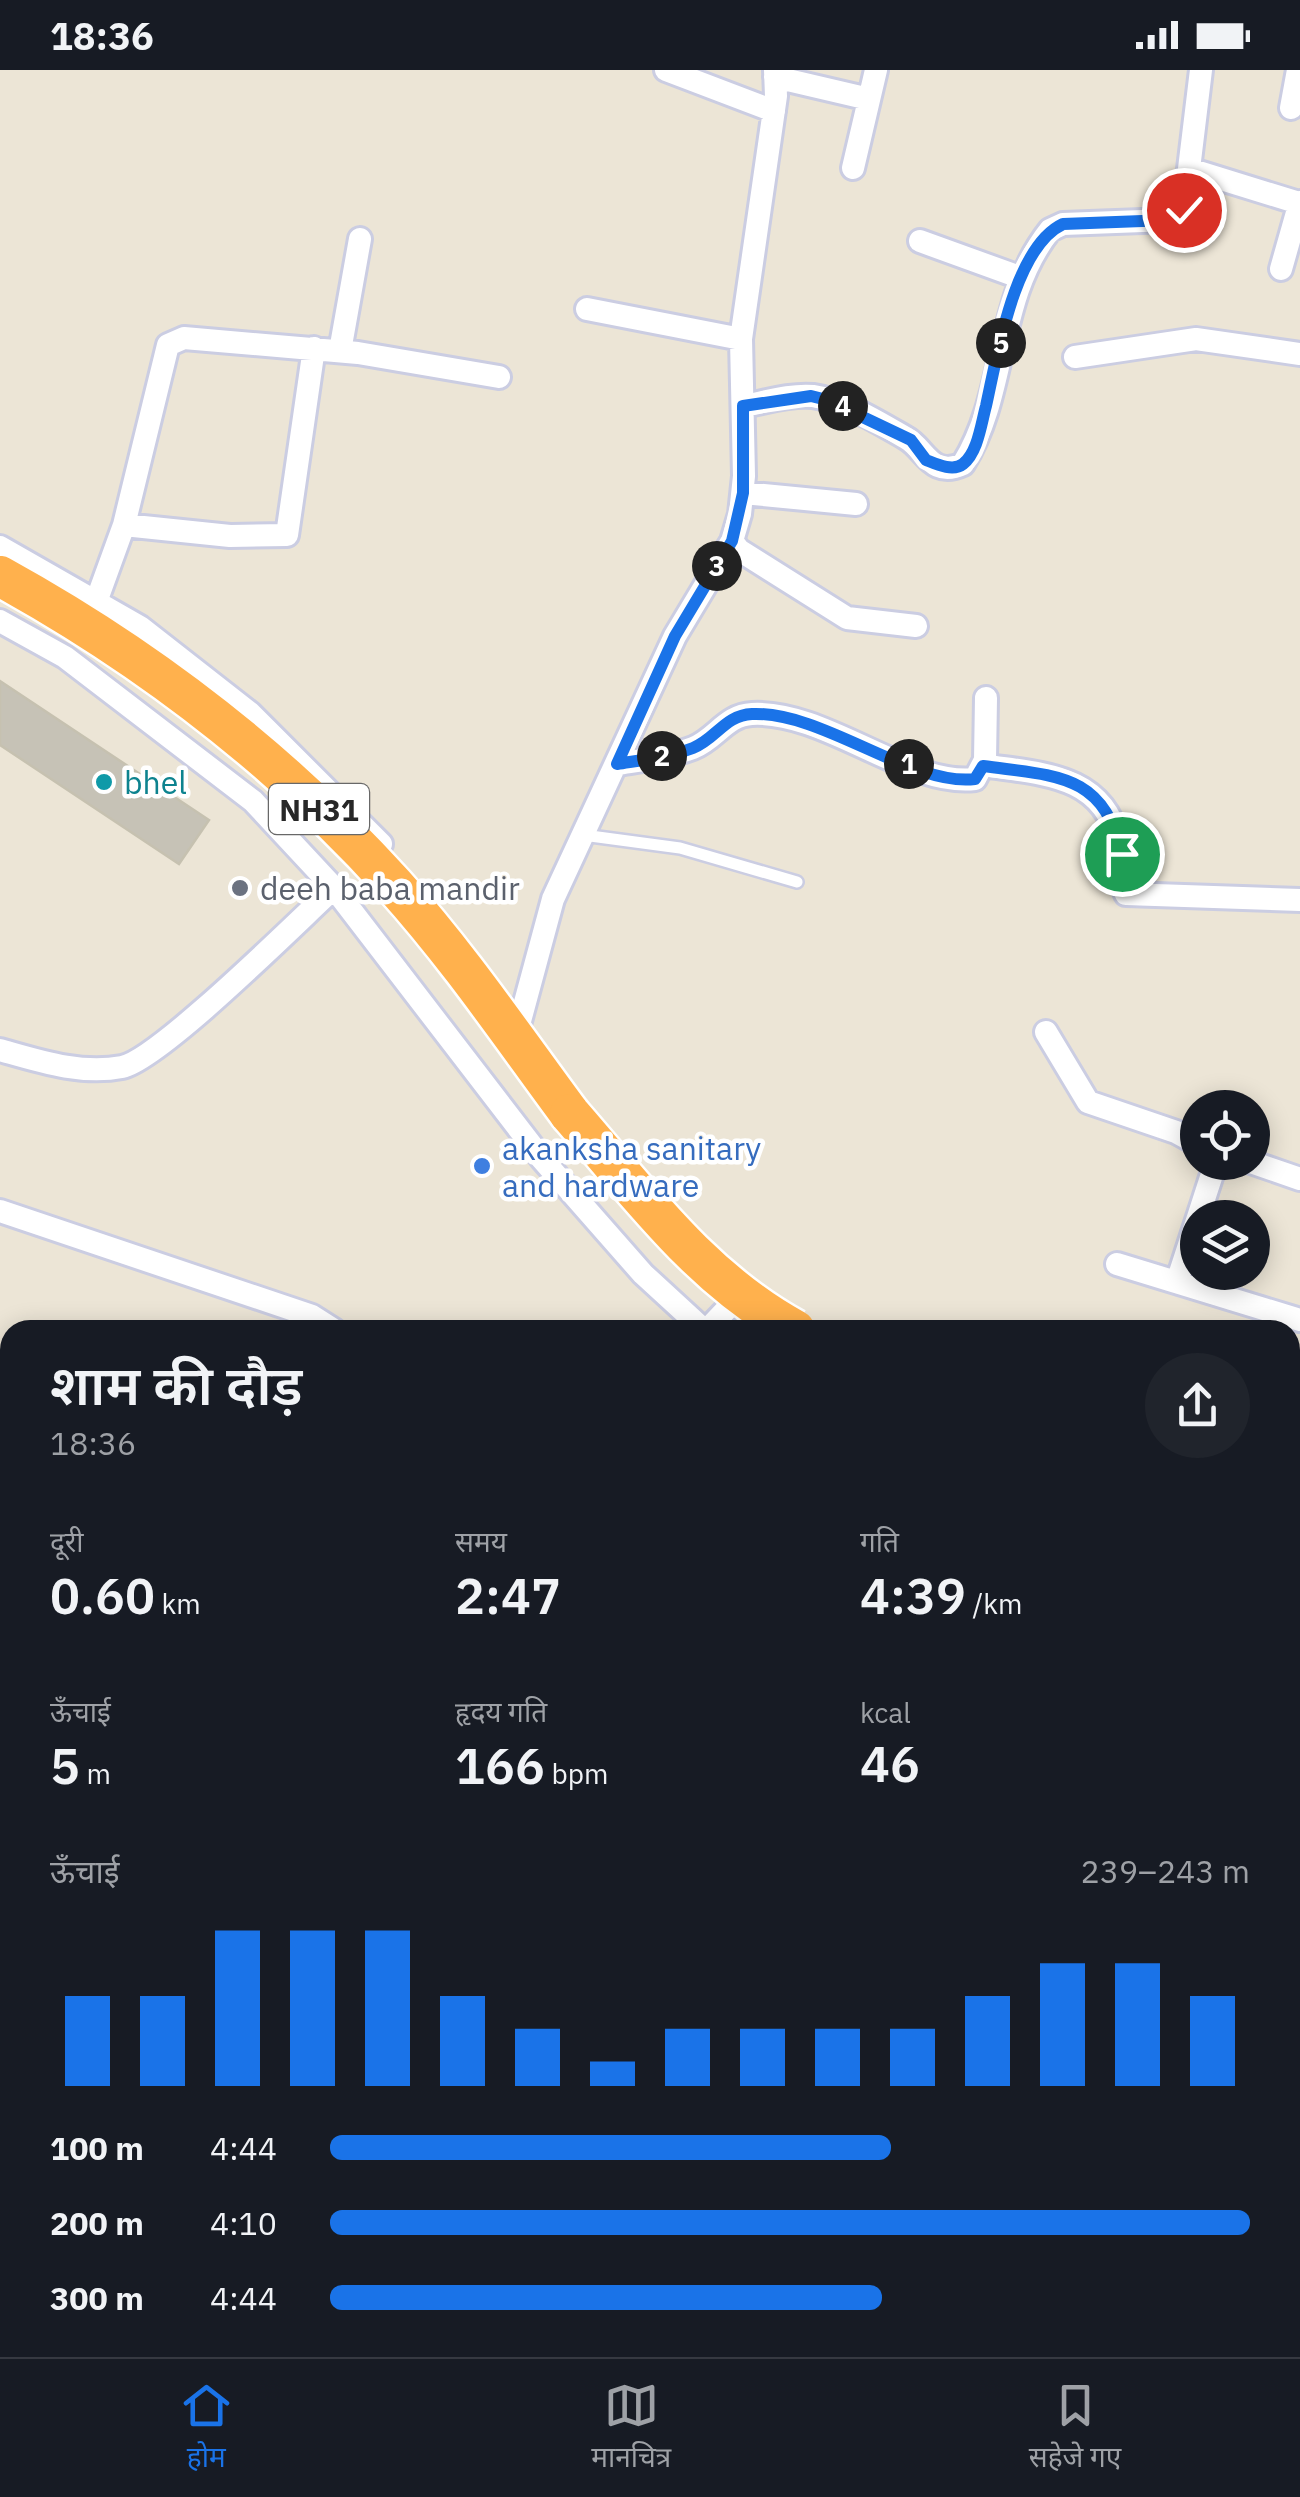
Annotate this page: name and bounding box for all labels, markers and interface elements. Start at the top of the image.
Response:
text: 18:36 [50,11,154,60]
pin [1142,168,1227,253]
icon: check [1157,183,1212,238]
pin: 5 [976,318,1026,368]
text: 5 [993,324,1009,361]
pin: 4 [818,381,868,431]
text: 4 [835,387,851,424]
pin: 3 [692,541,742,591]
text: 3 [709,547,725,584]
pin: 2 [637,731,687,781]
text: 2 [654,737,670,774]
pin: 1 [884,739,934,789]
text: 1 [901,745,917,782]
place label: bhel [124,761,187,803]
marker: bhel [93,771,115,793]
road number: NH31 [269,784,369,834]
pin [1080,812,1165,897]
icon: arrive [1095,827,1150,882]
place label: deeh baba mandir [260,867,520,909]
marker: deeh baba mandir [229,877,251,899]
map controls [1180,1090,1270,1290]
button: locate [1180,1090,1270,1180]
place label: akanksha sanitary and hardware [502,1127,761,1206]
marker: akanksha sanitary and hardware [471,1155,493,1177]
button: layers [1180,1200,1270,1290]
text: शाम की दौड़ [50,1349,302,1420]
button: share [1145,1353,1250,1458]
text: 18:36 [50,1422,136,1464]
text: दूरी [50,1523,84,1560]
text: समय [455,1523,507,1560]
text: गति [860,1523,899,1560]
text: 0.60 [50,1563,155,1628]
text: 2:47 [455,1563,561,1628]
text: 4:39 [860,1563,966,1628]
text: km [155,1585,201,1622]
text: /km [966,1585,1023,1622]
text: ऊँचाई [50,1693,111,1730]
text: हृदय गति [455,1693,547,1730]
text: kcal [860,1694,911,1731]
text: 46 [860,1731,920,1796]
text: 5 [50,1733,80,1798]
text: 166 [455,1733,545,1798]
text: m [80,1755,111,1792]
text: bpm [545,1755,609,1792]
text: ऊँचाई [50,1850,119,1892]
text: 239–243 m [1080,1850,1250,1892]
text: 100 m [50,2127,144,2169]
text: 4:44 [210,2127,277,2169]
text: 200 m [50,2202,144,2244]
text: 4:10 [210,2202,277,2244]
text: 300 m [50,2277,144,2319]
text: 4:44 [210,2277,277,2319]
tab: होम [179,2378,234,2478]
tab: मानचित्र [591,2378,671,2478]
tab: सहेजे गए [1029,2378,1121,2478]

